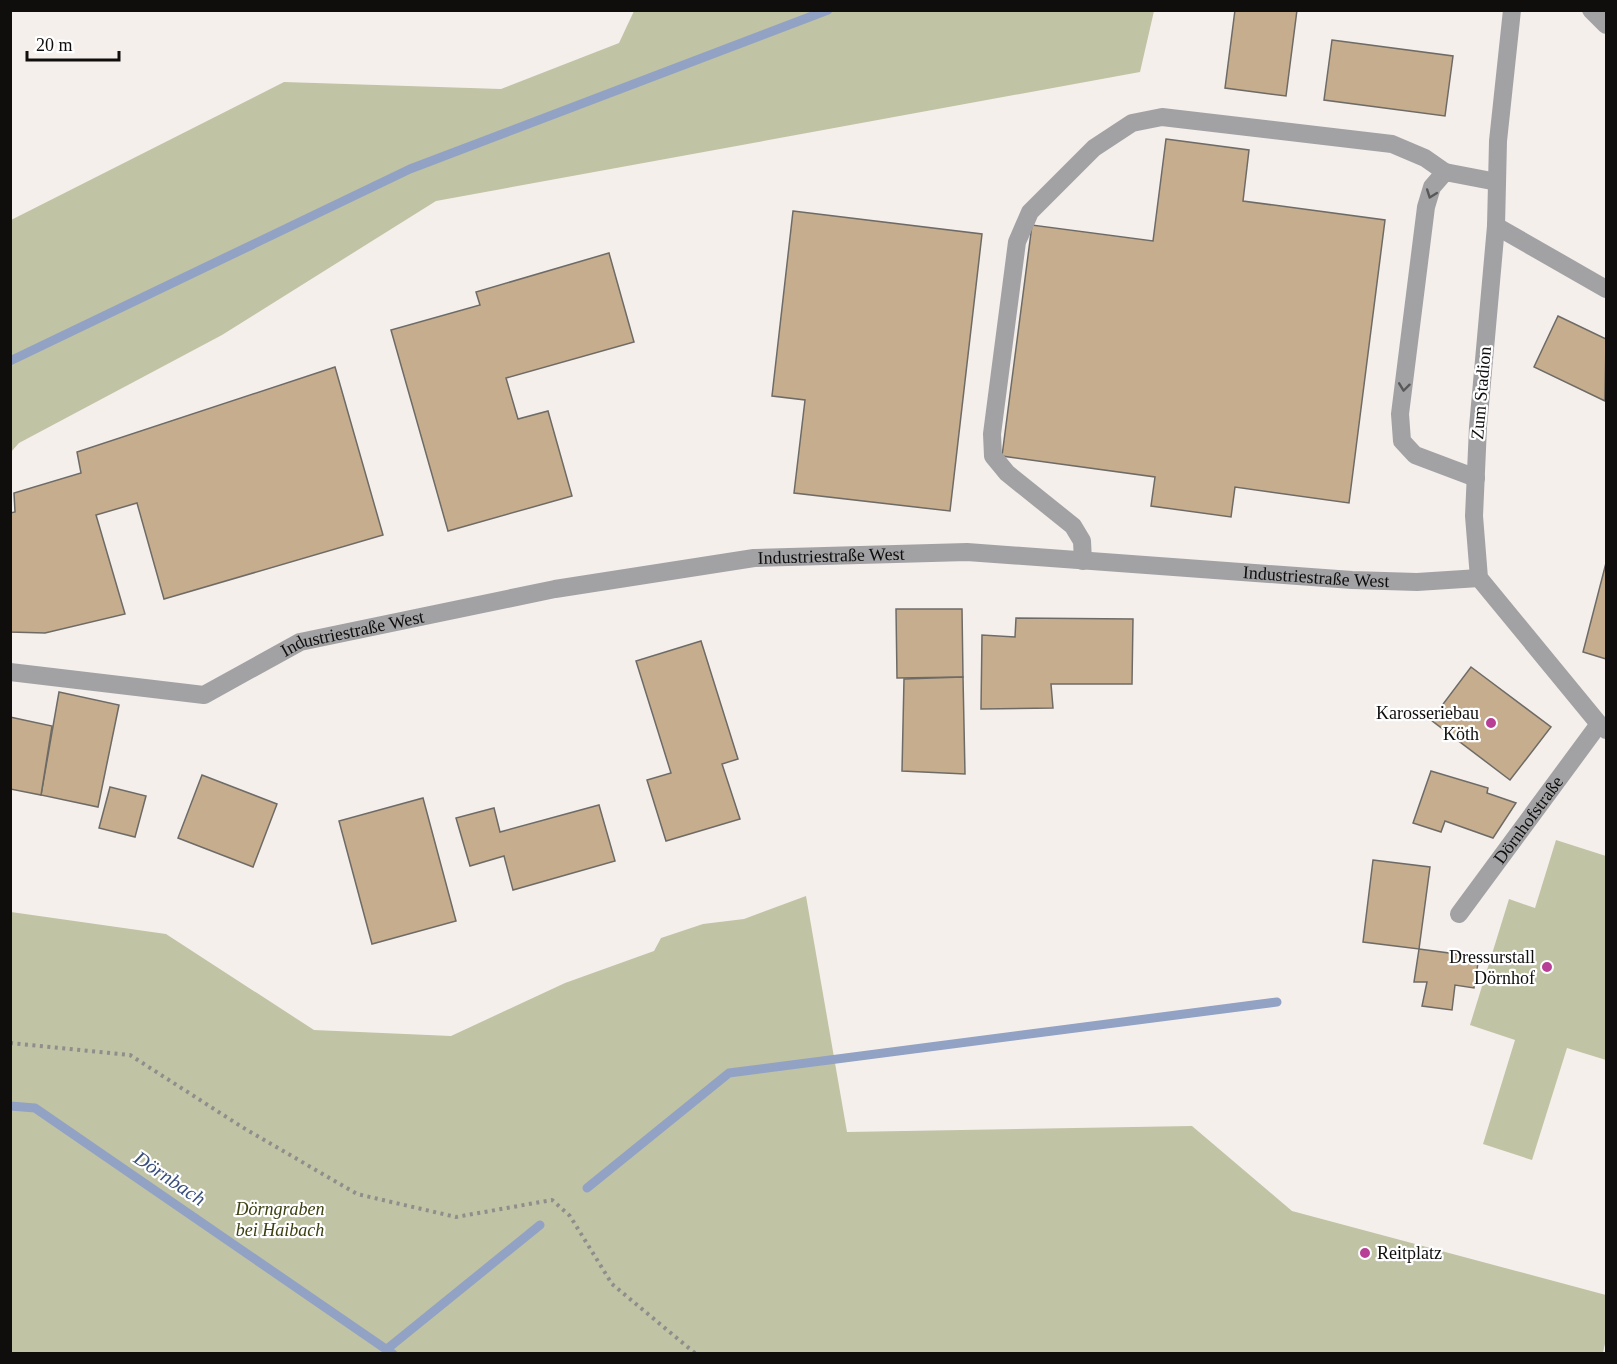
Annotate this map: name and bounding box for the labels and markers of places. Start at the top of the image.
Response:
place label: Karosseriebau Köth [1376,703,1479,744]
marker: Karosseriebau Köth [1484,716,1498,730]
place label: Dressurstall Dörnhof [1449,947,1535,988]
marker: Dressurstall Dörnhof [1540,960,1554,974]
place label: Reitplatz [1377,1243,1442,1263]
marker: Reitplatz [1358,1246,1372,1260]

